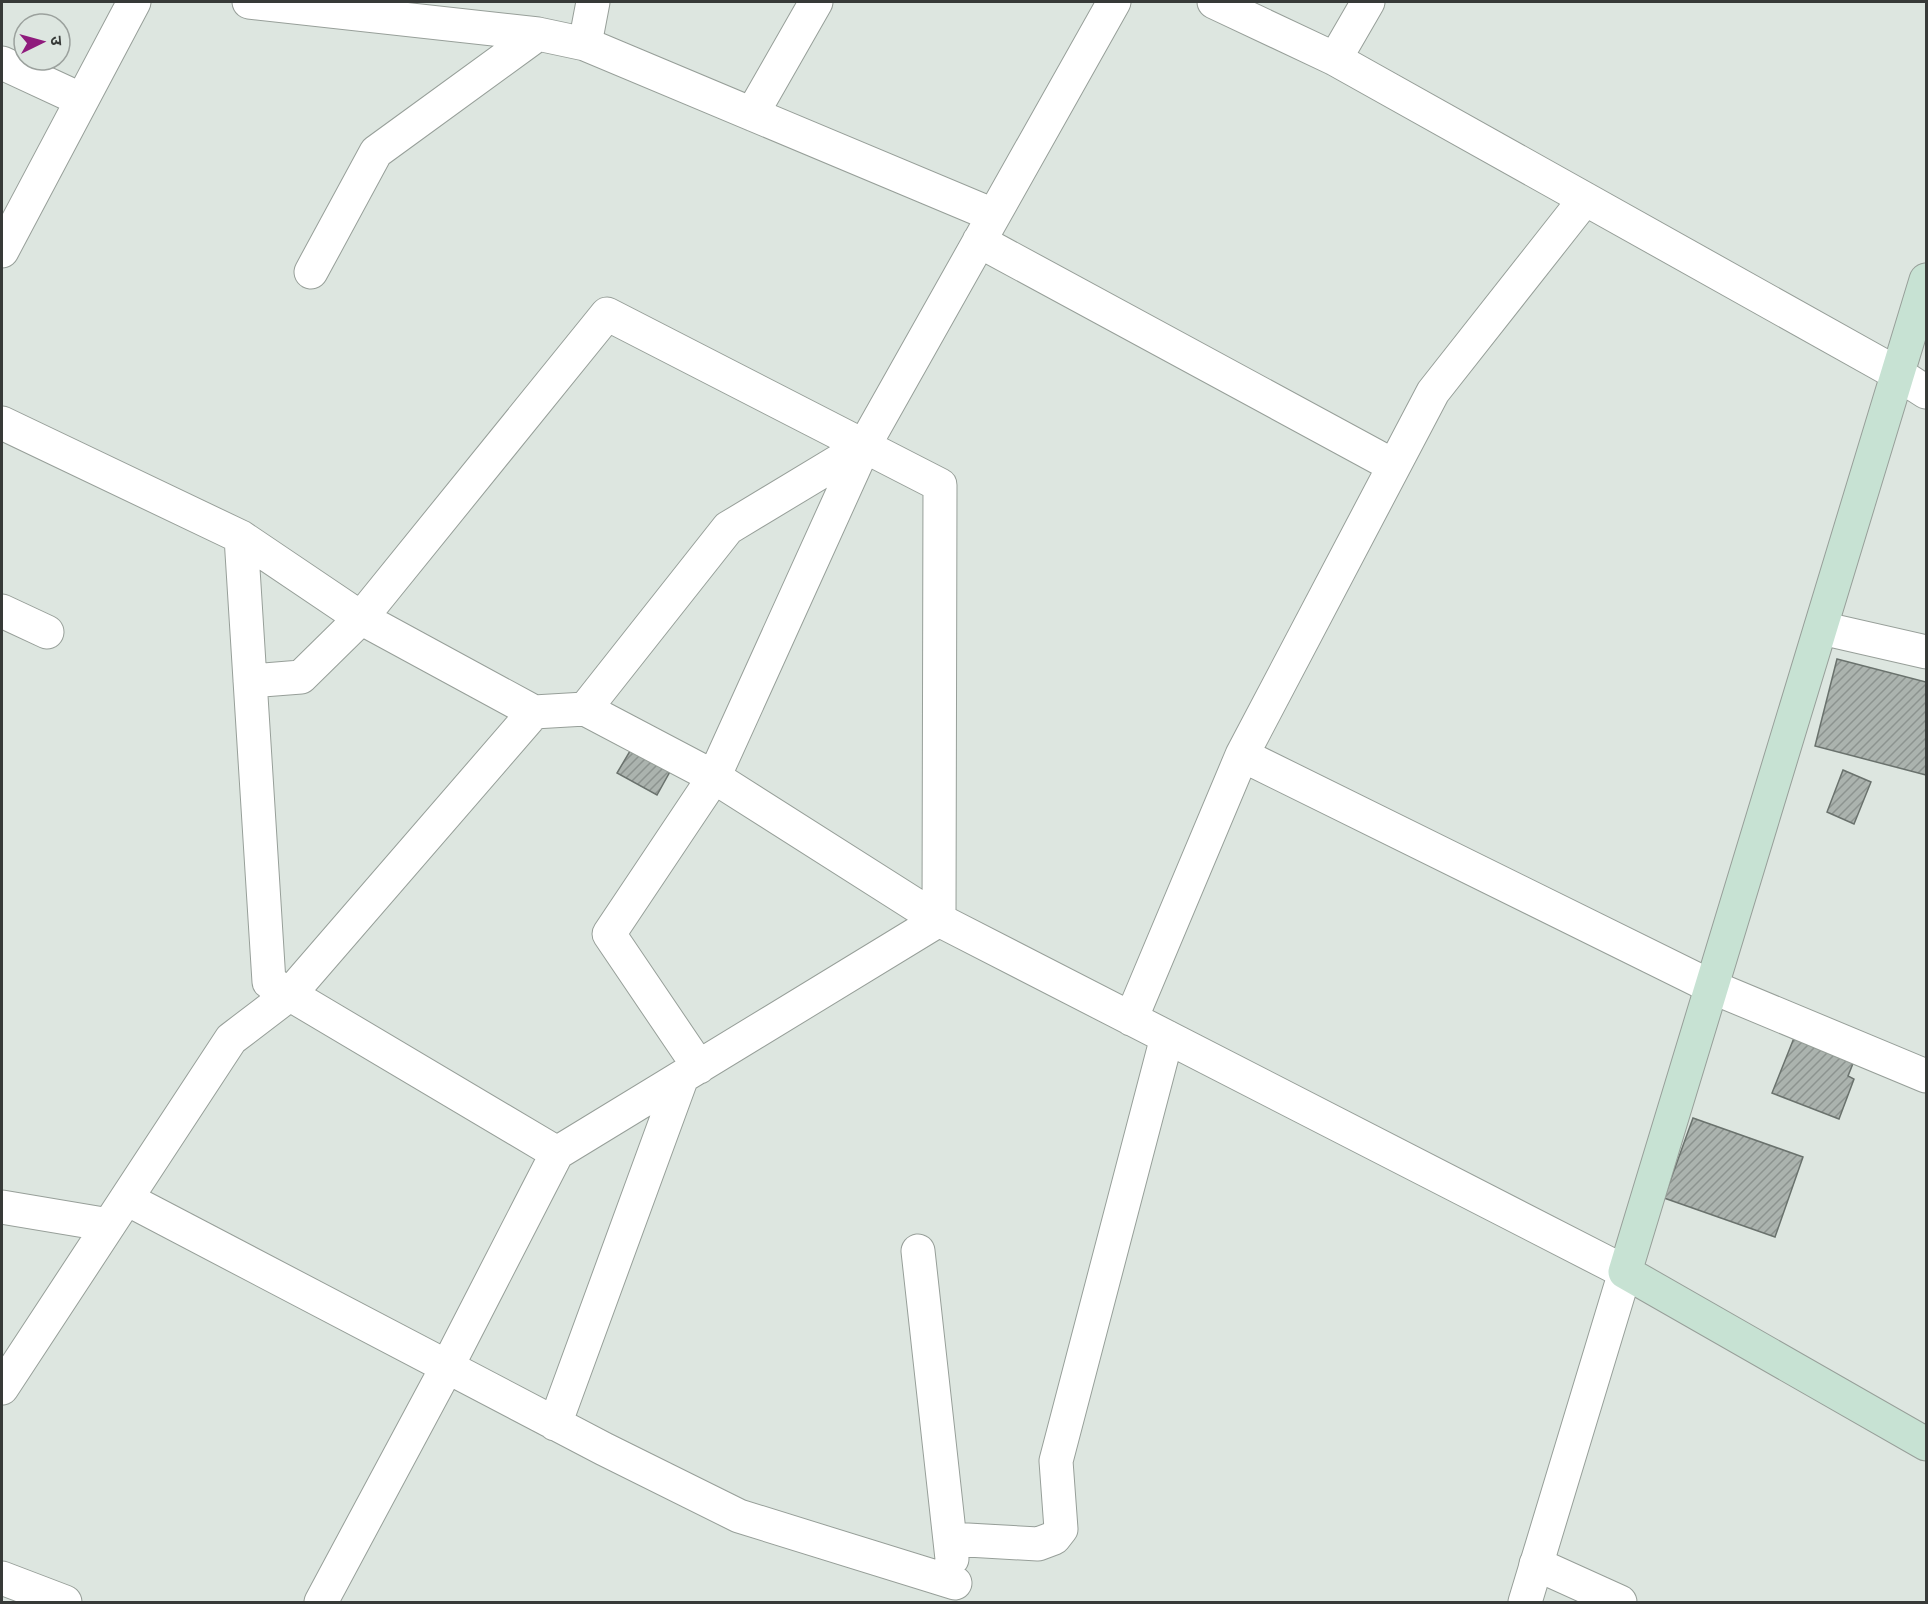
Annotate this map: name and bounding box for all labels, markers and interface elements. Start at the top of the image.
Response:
north arrow [12,12,72,72]
text: उ [47,35,66,47]

